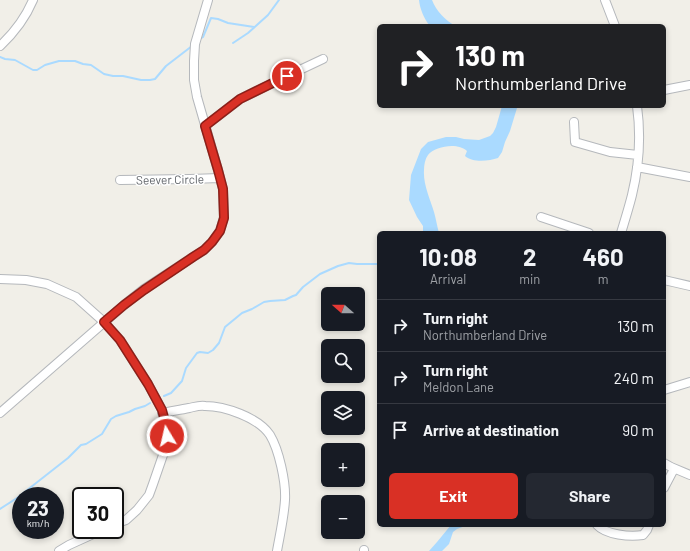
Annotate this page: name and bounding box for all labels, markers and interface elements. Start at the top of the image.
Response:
text: 130 m [455,38,525,72]
icon: right [389,40,441,92]
pin [270,59,304,93]
icon: arrive [276,65,298,87]
text: Northumberland Drive [455,72,627,94]
street label: Seever Circle [136,171,204,187]
text: 10:08 [419,242,477,271]
text: 2 [523,242,536,271]
text: 460 [583,242,624,271]
text: Arrival [430,271,466,287]
text: min [519,271,540,287]
text: m [598,271,609,287]
north arrow [321,287,365,331]
map controls [321,287,365,539]
text: Turn right [423,309,488,327]
icon: right [389,315,411,337]
text: 130 m [617,317,654,335]
text: Northumberland Drive [423,327,547,343]
button: search [321,339,365,383]
text: Turn right [423,361,488,379]
icon: right [389,367,411,389]
text: 240 m [614,369,654,387]
text: Meldon Lane [423,379,494,395]
button: layers [321,391,365,435]
position arrow [146,415,188,457]
icon: arrive [389,419,411,441]
text: Arrive at destination [423,421,559,439]
text: 90 m [622,421,654,439]
button: + [321,443,365,487]
button: Exit [389,473,518,519]
button: Share [526,473,654,519]
speed limit sign: 30 [72,487,124,539]
button: − [321,495,365,539]
text: 23 [27,496,49,520]
text: km/h [27,517,49,529]

